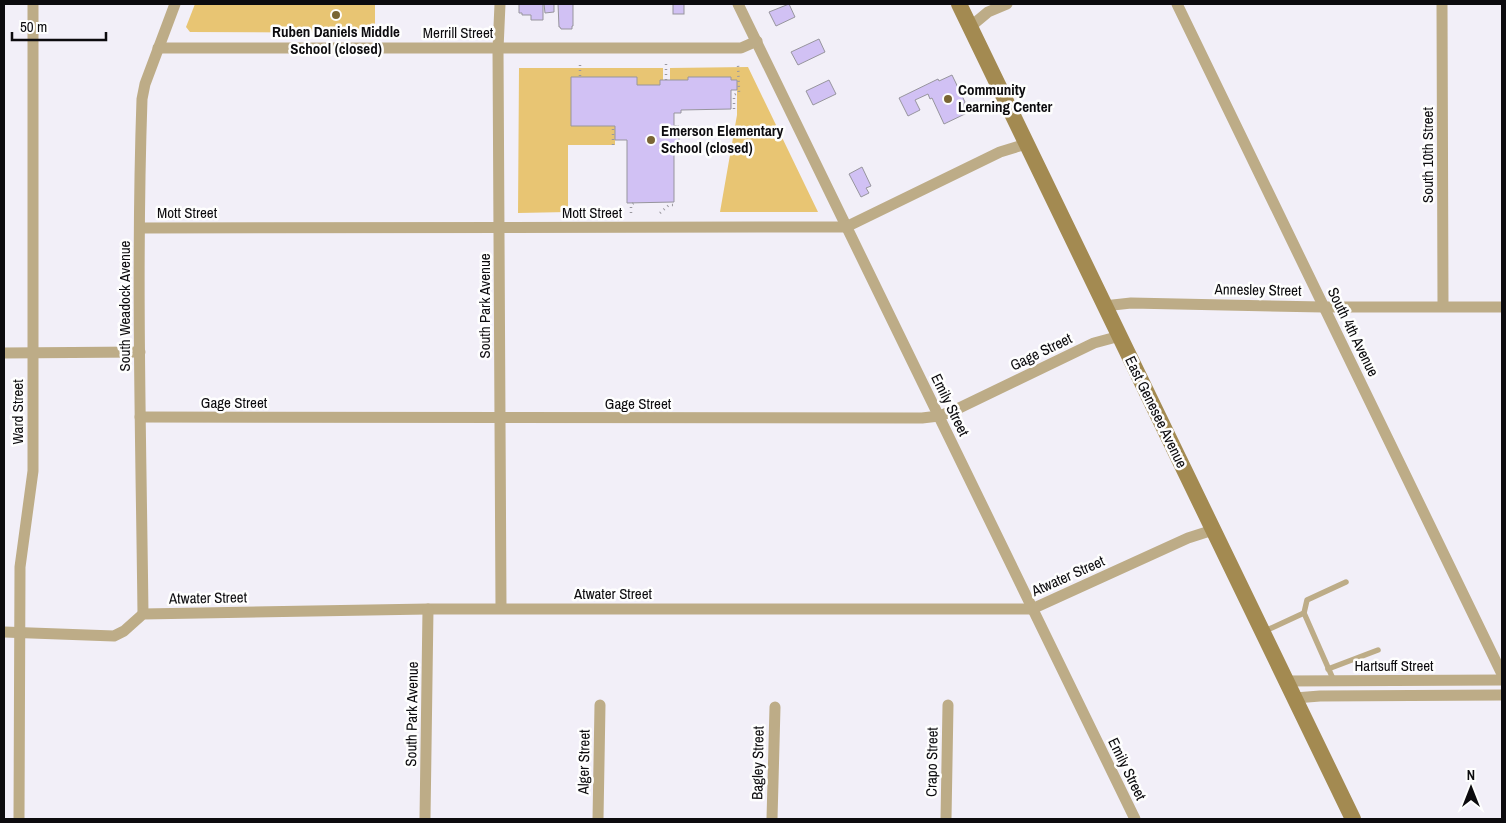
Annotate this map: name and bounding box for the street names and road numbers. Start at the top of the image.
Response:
street label: Merrill Street [423,22,494,43]
street label: South 10th Street [1417,107,1438,203]
street label: Mott Street [157,202,218,223]
street label: Mott Street [562,202,623,223]
street label: South Weadock Avenue [114,240,135,371]
street label: South Park Avenue [474,253,495,359]
street label: Annesley Street [1213,278,1302,301]
street label: South 4th Avenue [1323,284,1384,380]
street label: Gage Street [1006,327,1076,376]
street label: East Genesee Avenue [1120,352,1193,471]
street label: Emily Street [926,370,975,440]
street label: Ward Street [7,379,28,445]
street label: Gage Street [201,392,268,413]
street label: Gage Street [605,393,672,414]
street label: Atwater Street [1027,550,1108,601]
street label: Atwater Street [573,583,653,604]
street label: Atwater Street [168,586,248,609]
street label: Hartsuff Street [1354,655,1434,676]
street label: South Park Avenue [400,661,423,767]
street label: Bagley Street [746,725,769,800]
street label: Crapo Street [920,726,943,797]
street label: Alger Street [572,729,595,796]
street label: Emily Street [1103,734,1152,804]

